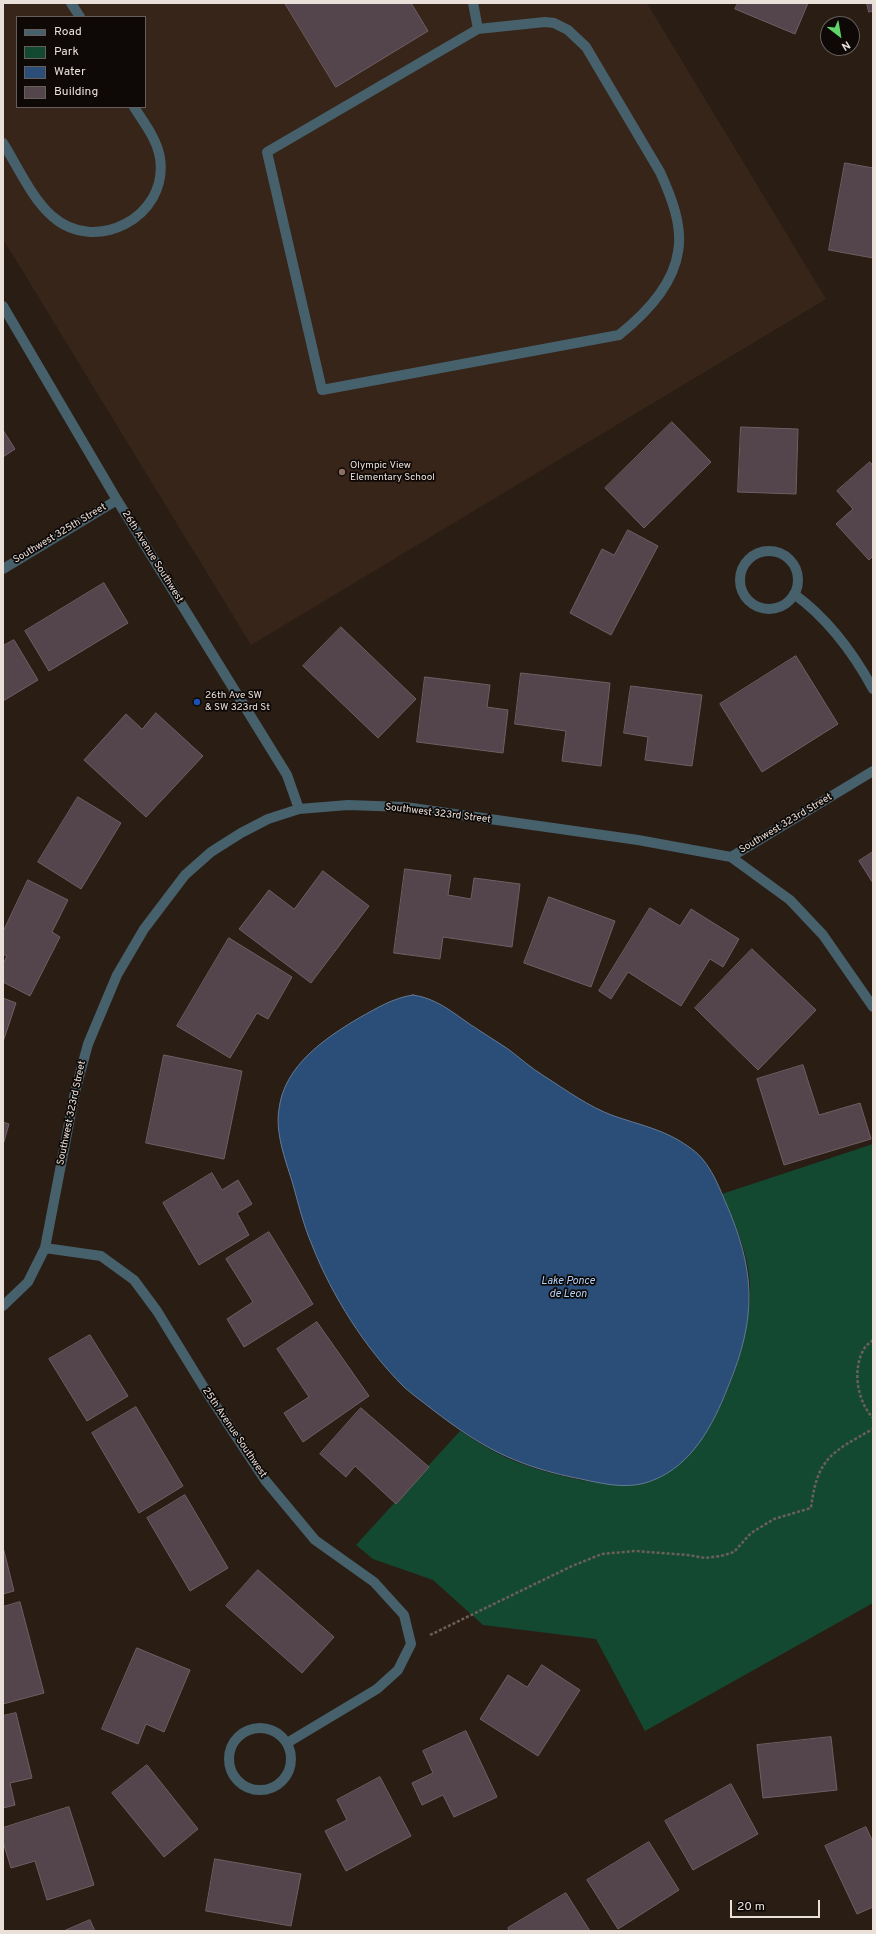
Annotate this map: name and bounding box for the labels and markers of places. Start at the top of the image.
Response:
place label: Olympic View Elementary School [350,460,435,484]
marker: Olympic View Elementary School [337,467,347,477]
place label: 26th Ave SW & SW 323rd St [205,690,270,714]
marker: 26th Ave SW & SW 323rd St [192,697,202,707]

